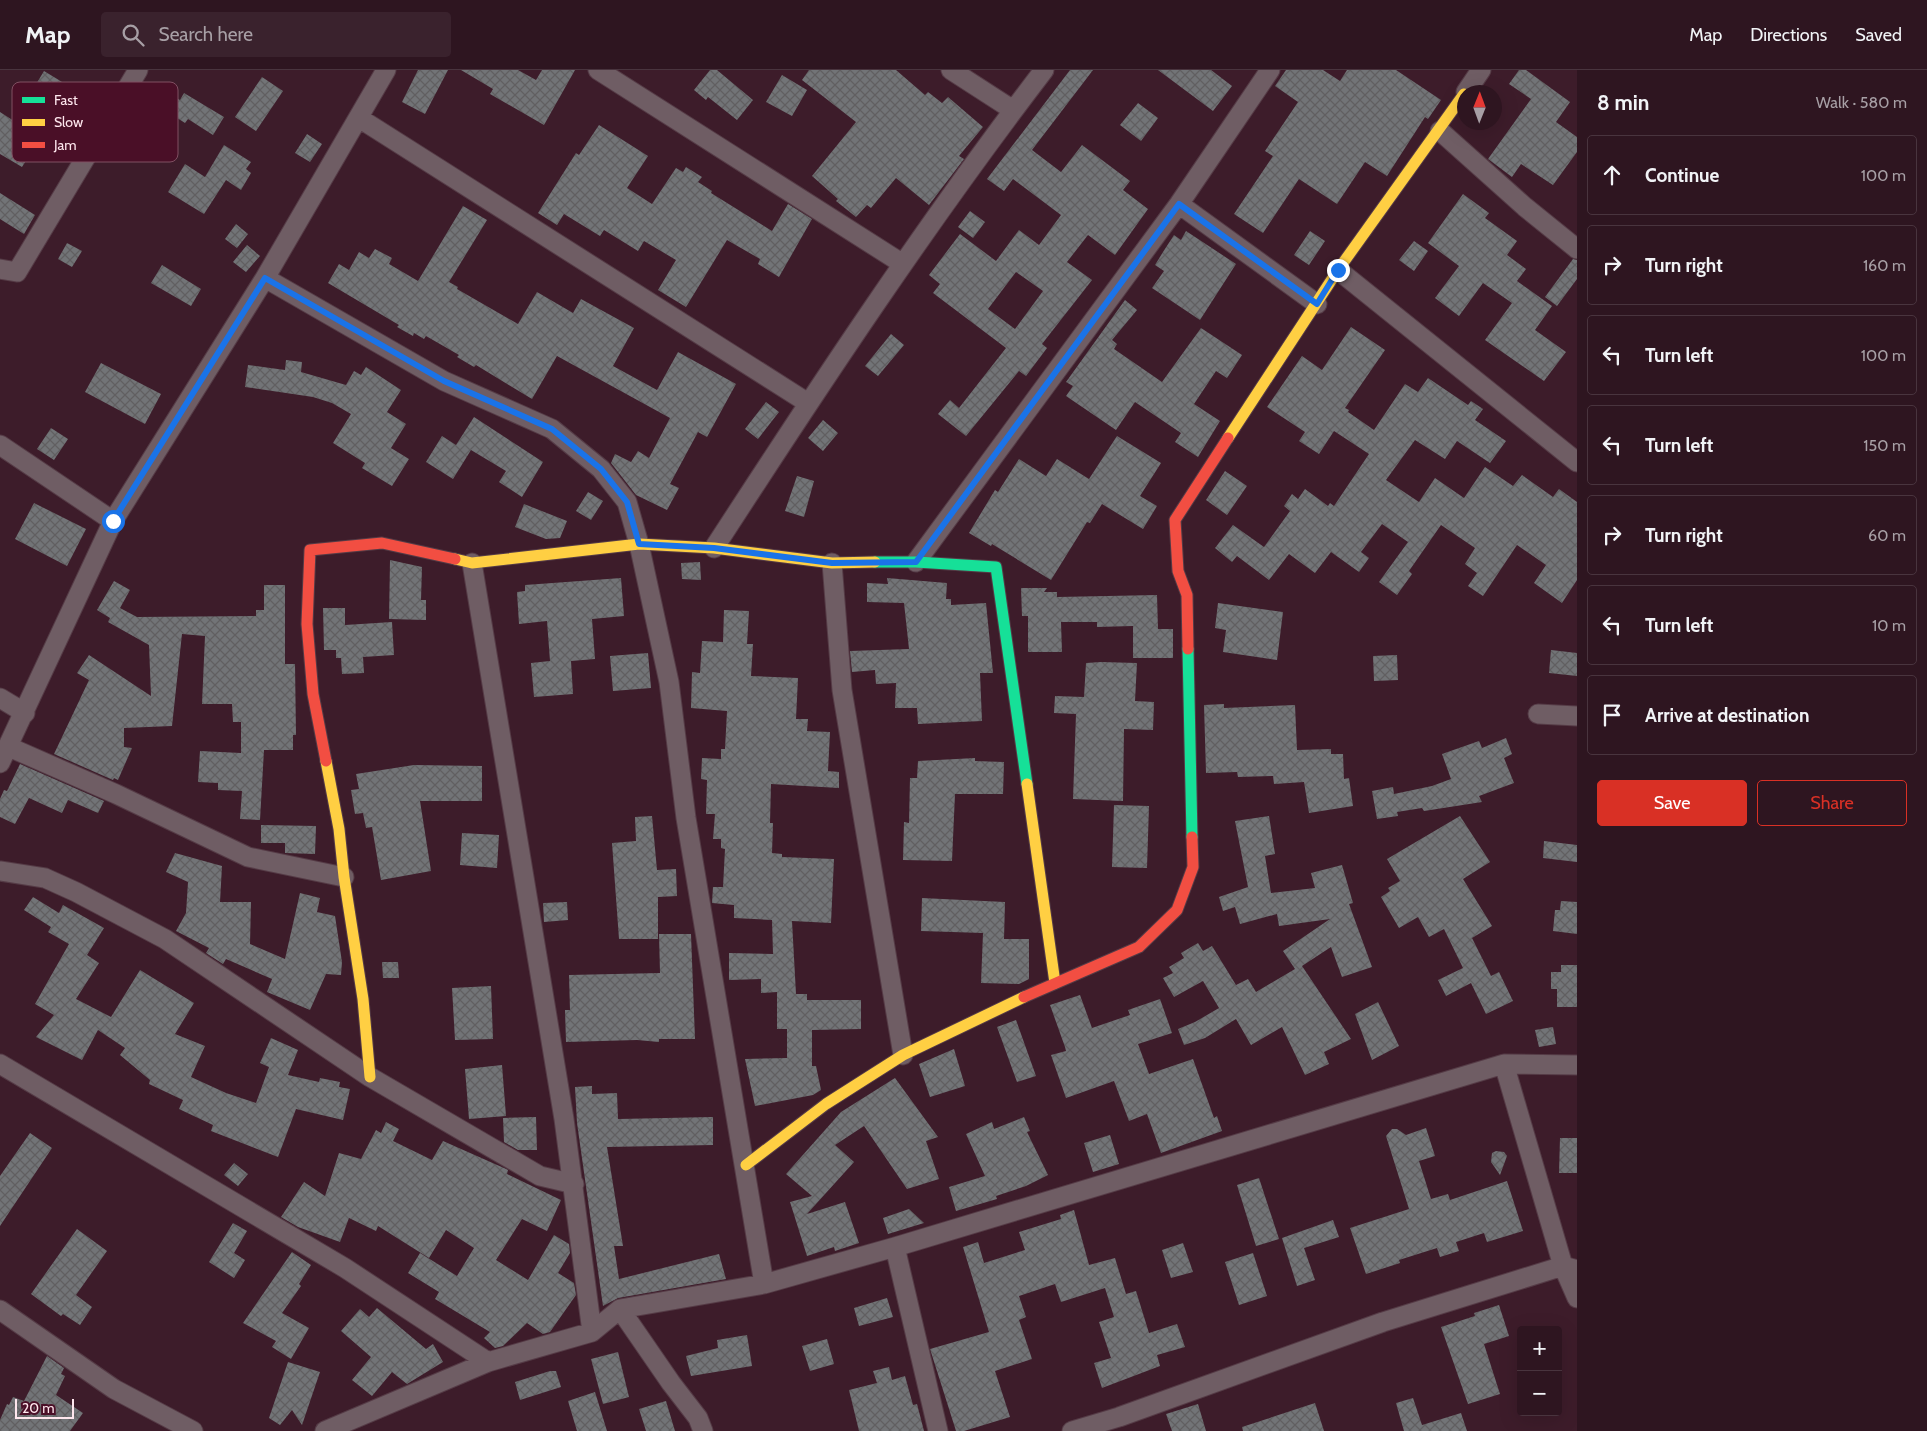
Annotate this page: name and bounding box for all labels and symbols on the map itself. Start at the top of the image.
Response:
legend [12,82,178,162]
north arrow [1457,85,1502,130]
text: Fast [54,91,78,109]
text: Slow [54,113,83,131]
text: Jam [53,136,76,154]
route end [1327,259,1350,282]
route start [102,510,125,533]
scale bar [15,1396,74,1419]

